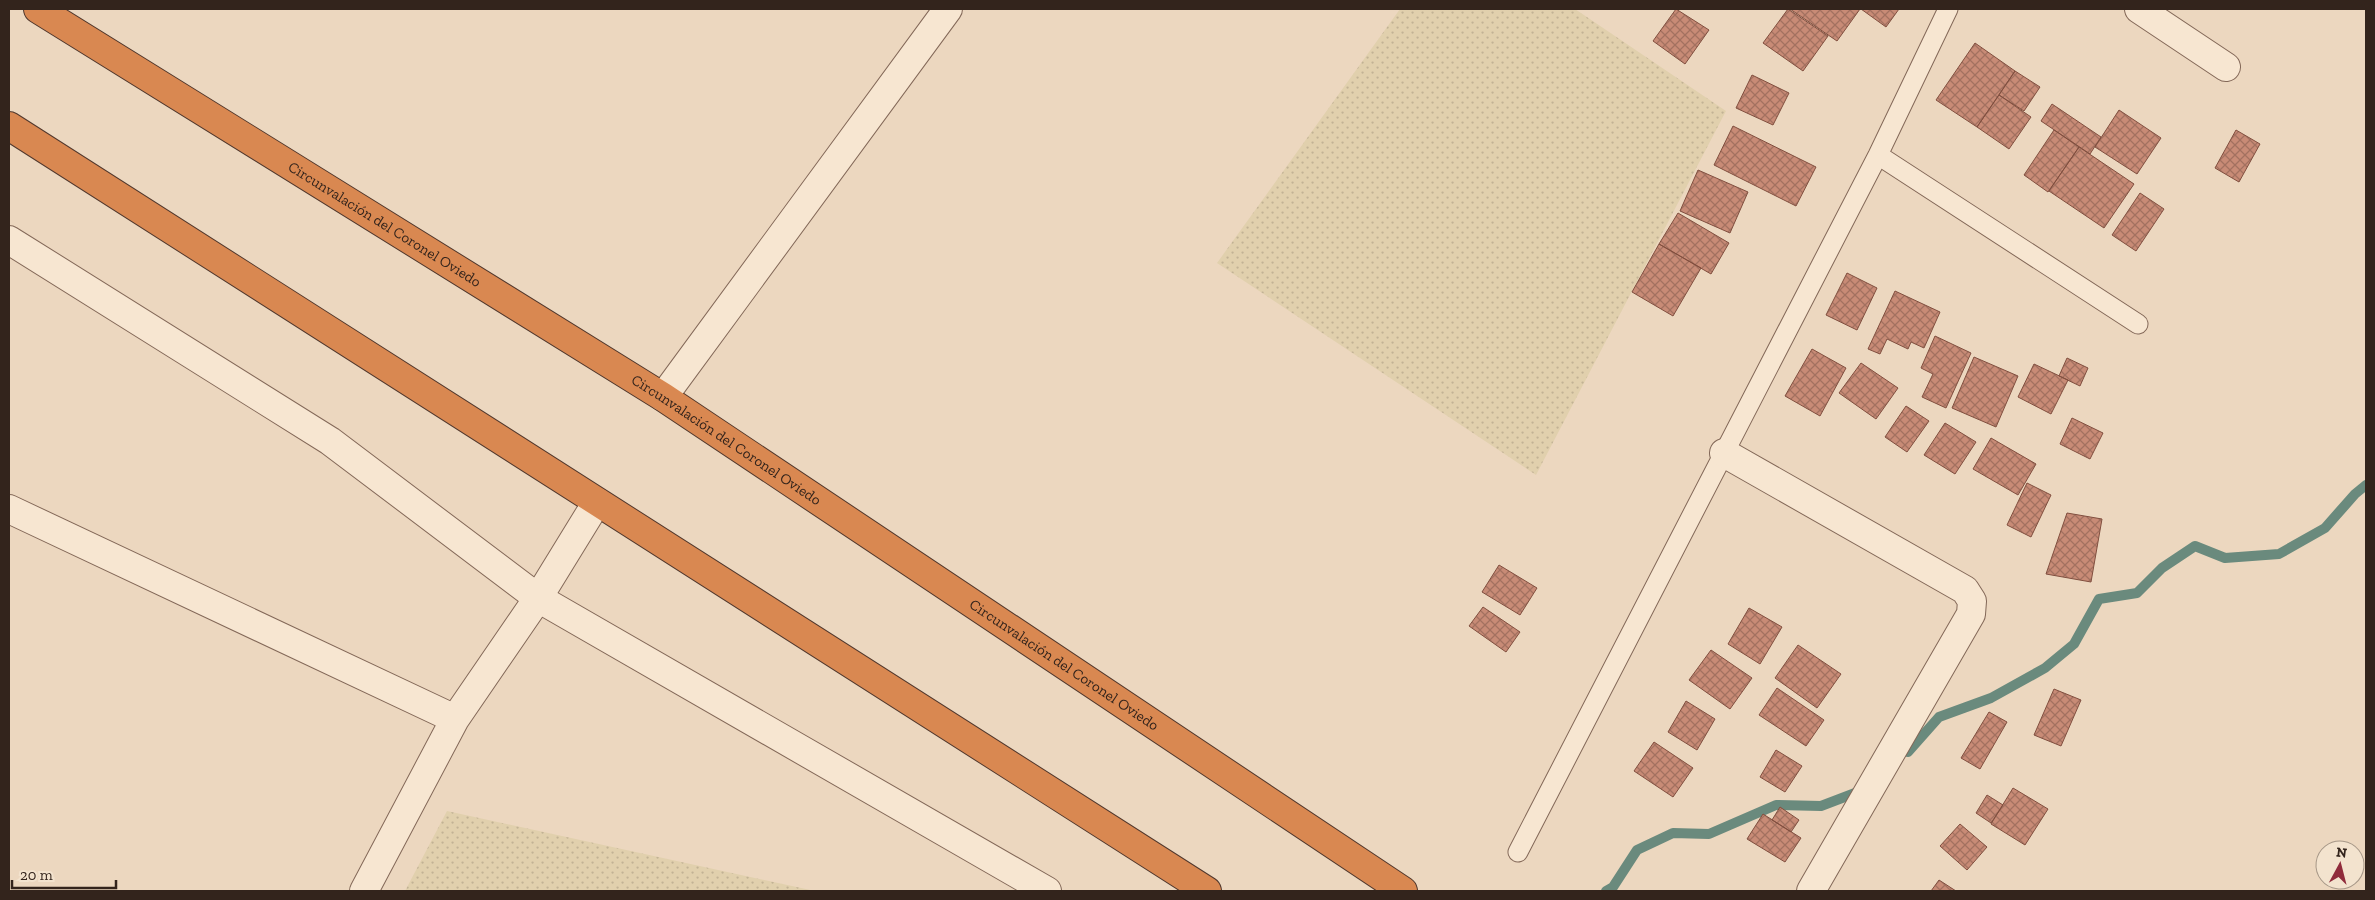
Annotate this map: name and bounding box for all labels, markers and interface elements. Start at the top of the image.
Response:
street label: Circunvalación del Coronel Oviedo [285,158,485,291]
street label: Circunvalación del Coronel Oviedo [628,371,825,509]
street label: Circunvalación del Coronel Oviedo [966,595,1163,735]
north arrow [2315,840,2365,890]
text: N [2335,844,2348,862]
scale bar [12,858,116,890]
text: 20 m [20,866,53,884]

